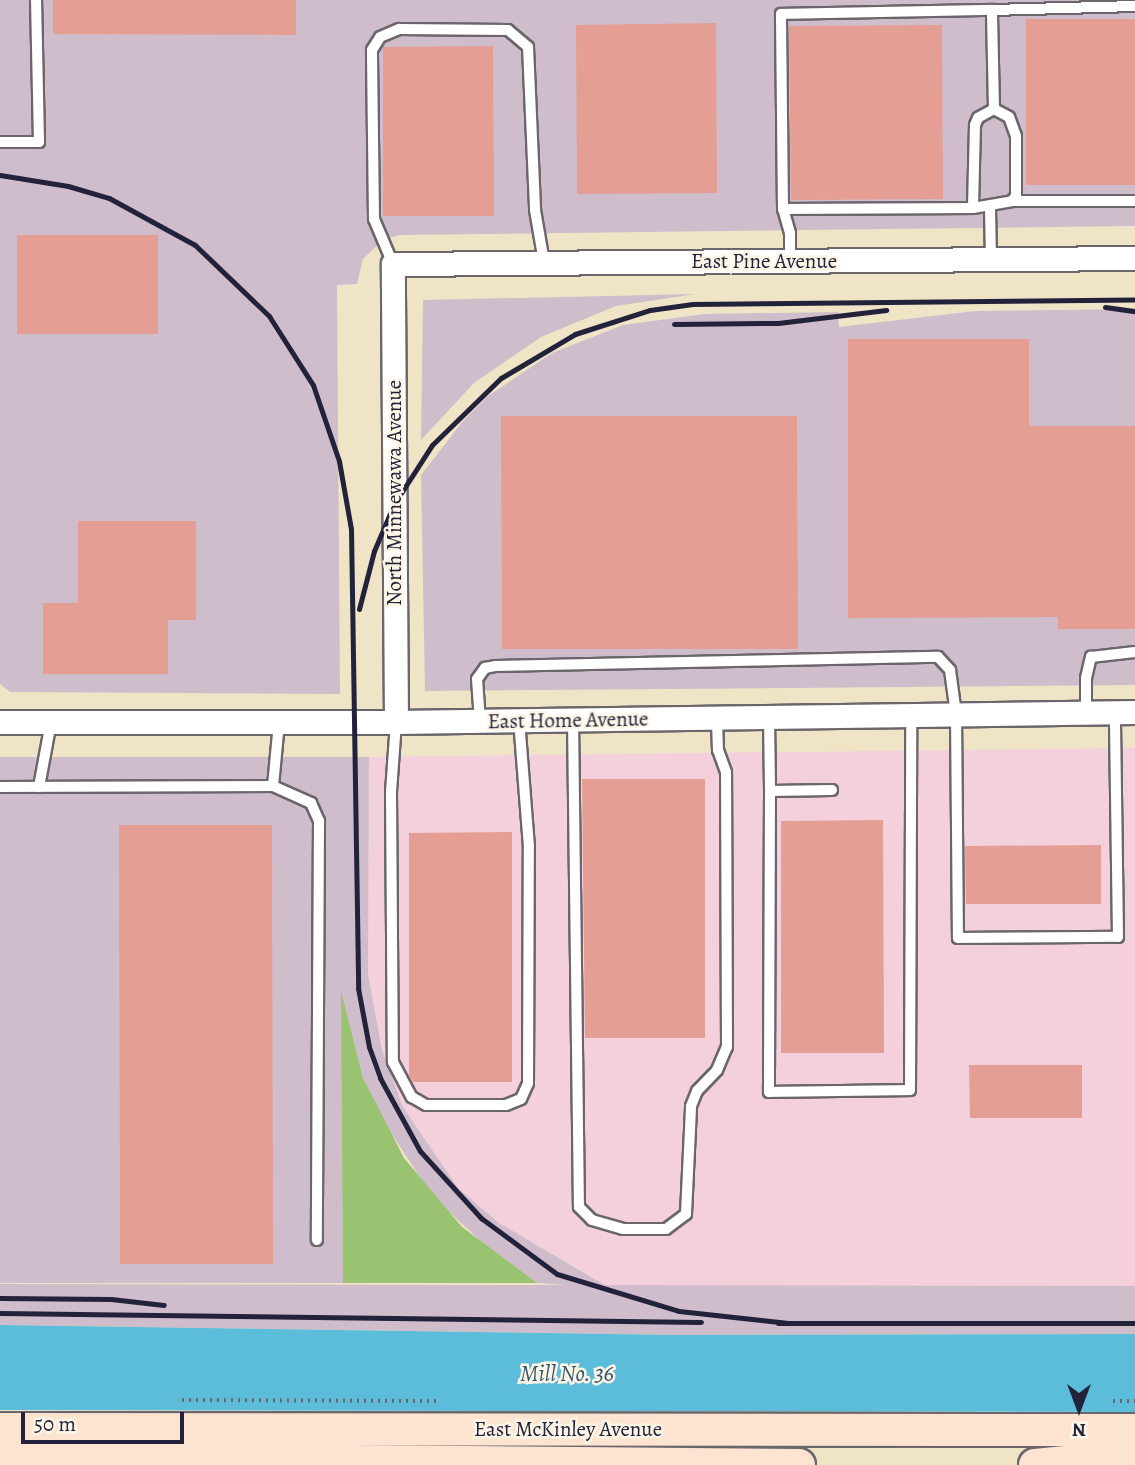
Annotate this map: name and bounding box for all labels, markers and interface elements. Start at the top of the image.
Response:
street label: East Pine Avenue [691,248,837,274]
street label: North Minnewawa Avenue [381,380,407,606]
street label: East Home Avenue [487,706,649,734]
water label: Mill No. 36 [520,1360,614,1388]
north arrow [1044,1374,1114,1444]
scale bar [24,1398,187,1442]
text: 50 m [34,1410,76,1438]
street label: East McKinley Avenue [474,1416,662,1442]
text: N [1072,1417,1086,1443]

